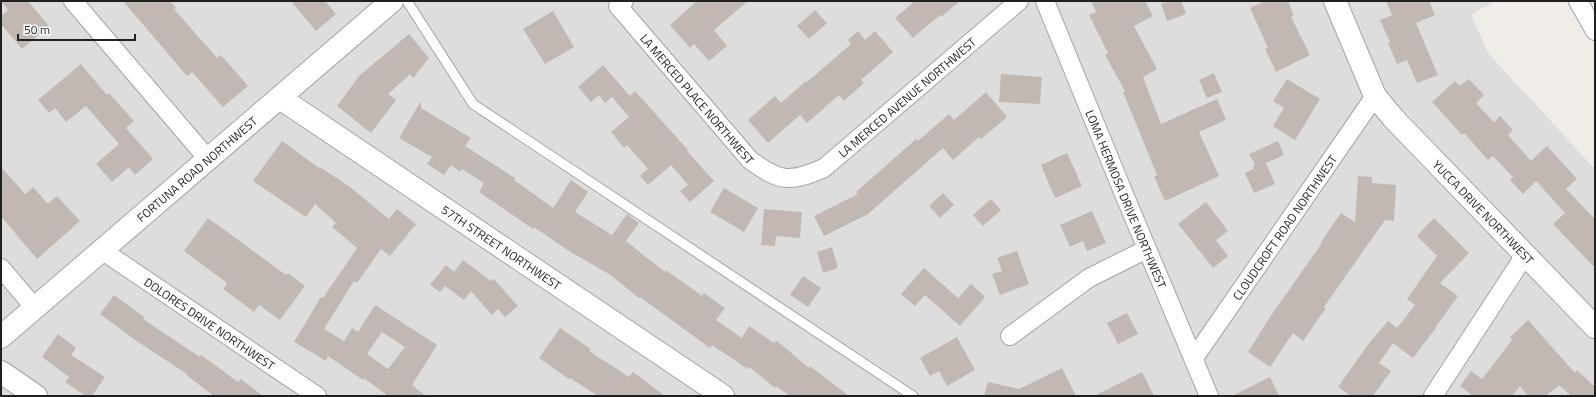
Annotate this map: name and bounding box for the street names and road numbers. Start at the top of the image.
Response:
street label: LA MERCED PLACE NORTHWEST [636,29,759,169]
street label: LA MERCED AVENUE NORTHWEST [834,32,981,162]
street label: LOMA HERMOSA DRIVE NORTHWEST [1081,107,1172,292]
street label: FORTUNA ROAD NORTHWEST [132,111,262,226]
street label: CLOUDCROFT ROAD NORTHWEST [1227,150,1342,304]
street label: YUCCA DRIVE NORTHWEST [1429,155,1539,269]
street label: 57TH STREET NORTHWEST [438,200,566,295]
street label: DOLORES DRIVE NORTHWEST [141,272,280,375]

